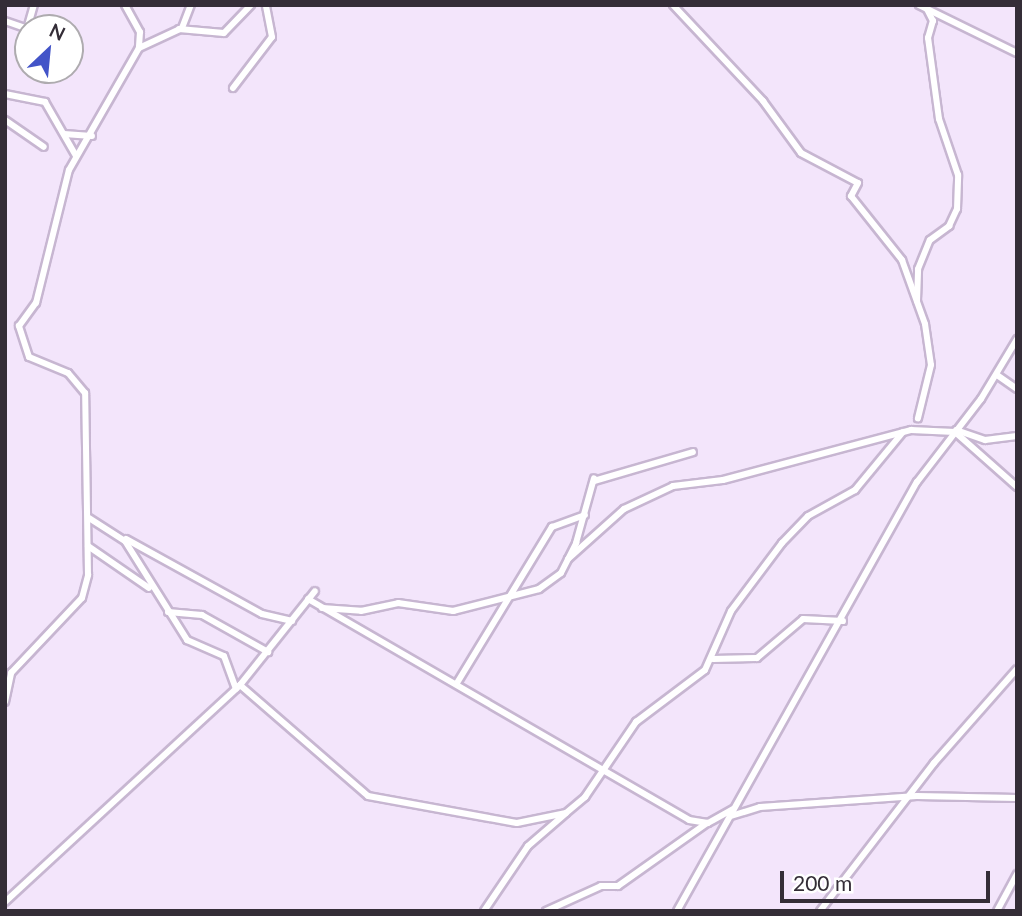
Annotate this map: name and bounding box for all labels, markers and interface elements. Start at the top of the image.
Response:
north arrow [14,14,84,84]
text: N [46,18,69,45]
scale bar [784,856,994,900]
text: 200 m [793,870,852,895]

